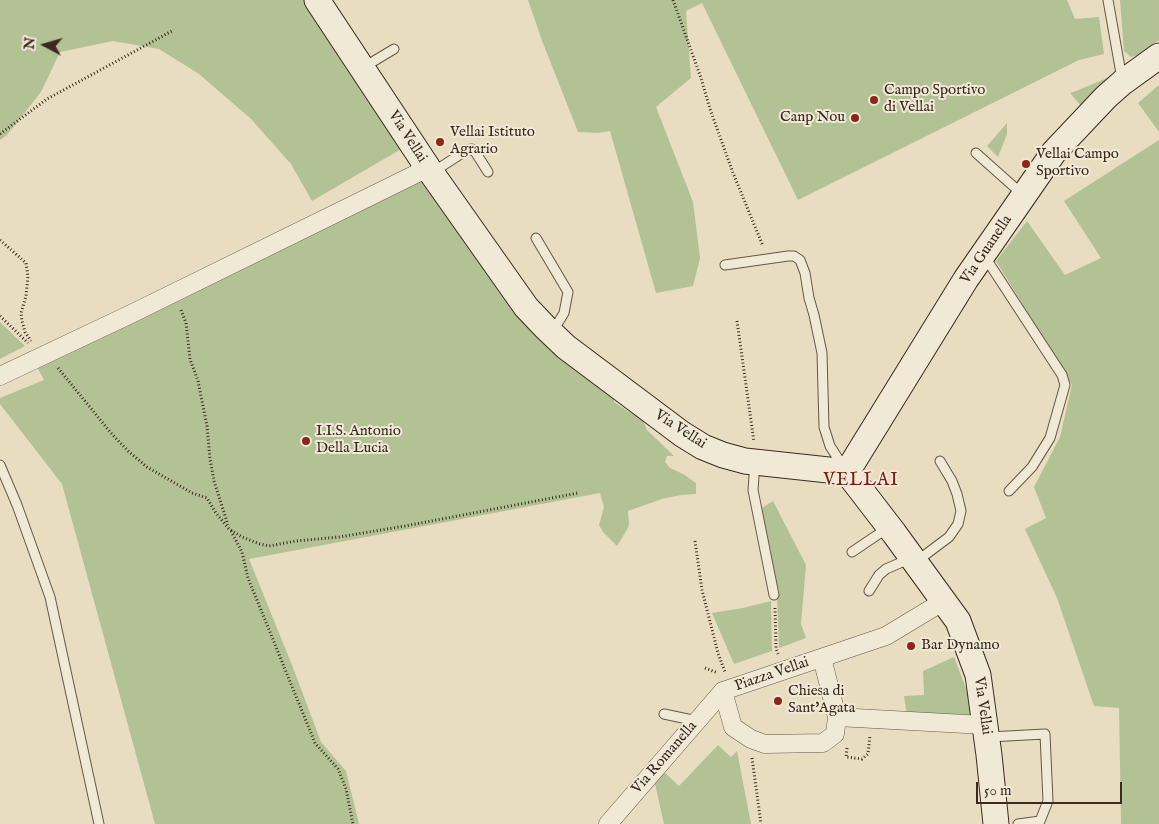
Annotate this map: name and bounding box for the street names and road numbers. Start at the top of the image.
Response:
street label: Via Vellai [384,108,430,166]
street label: Via Guanella [957,212,1017,288]
street label: Via Vellai [651,407,709,453]
street label: Piazza Vellai [732,654,812,696]
street label: Via Vellai [969,676,995,736]
street label: Via Romanella [628,718,702,798]

